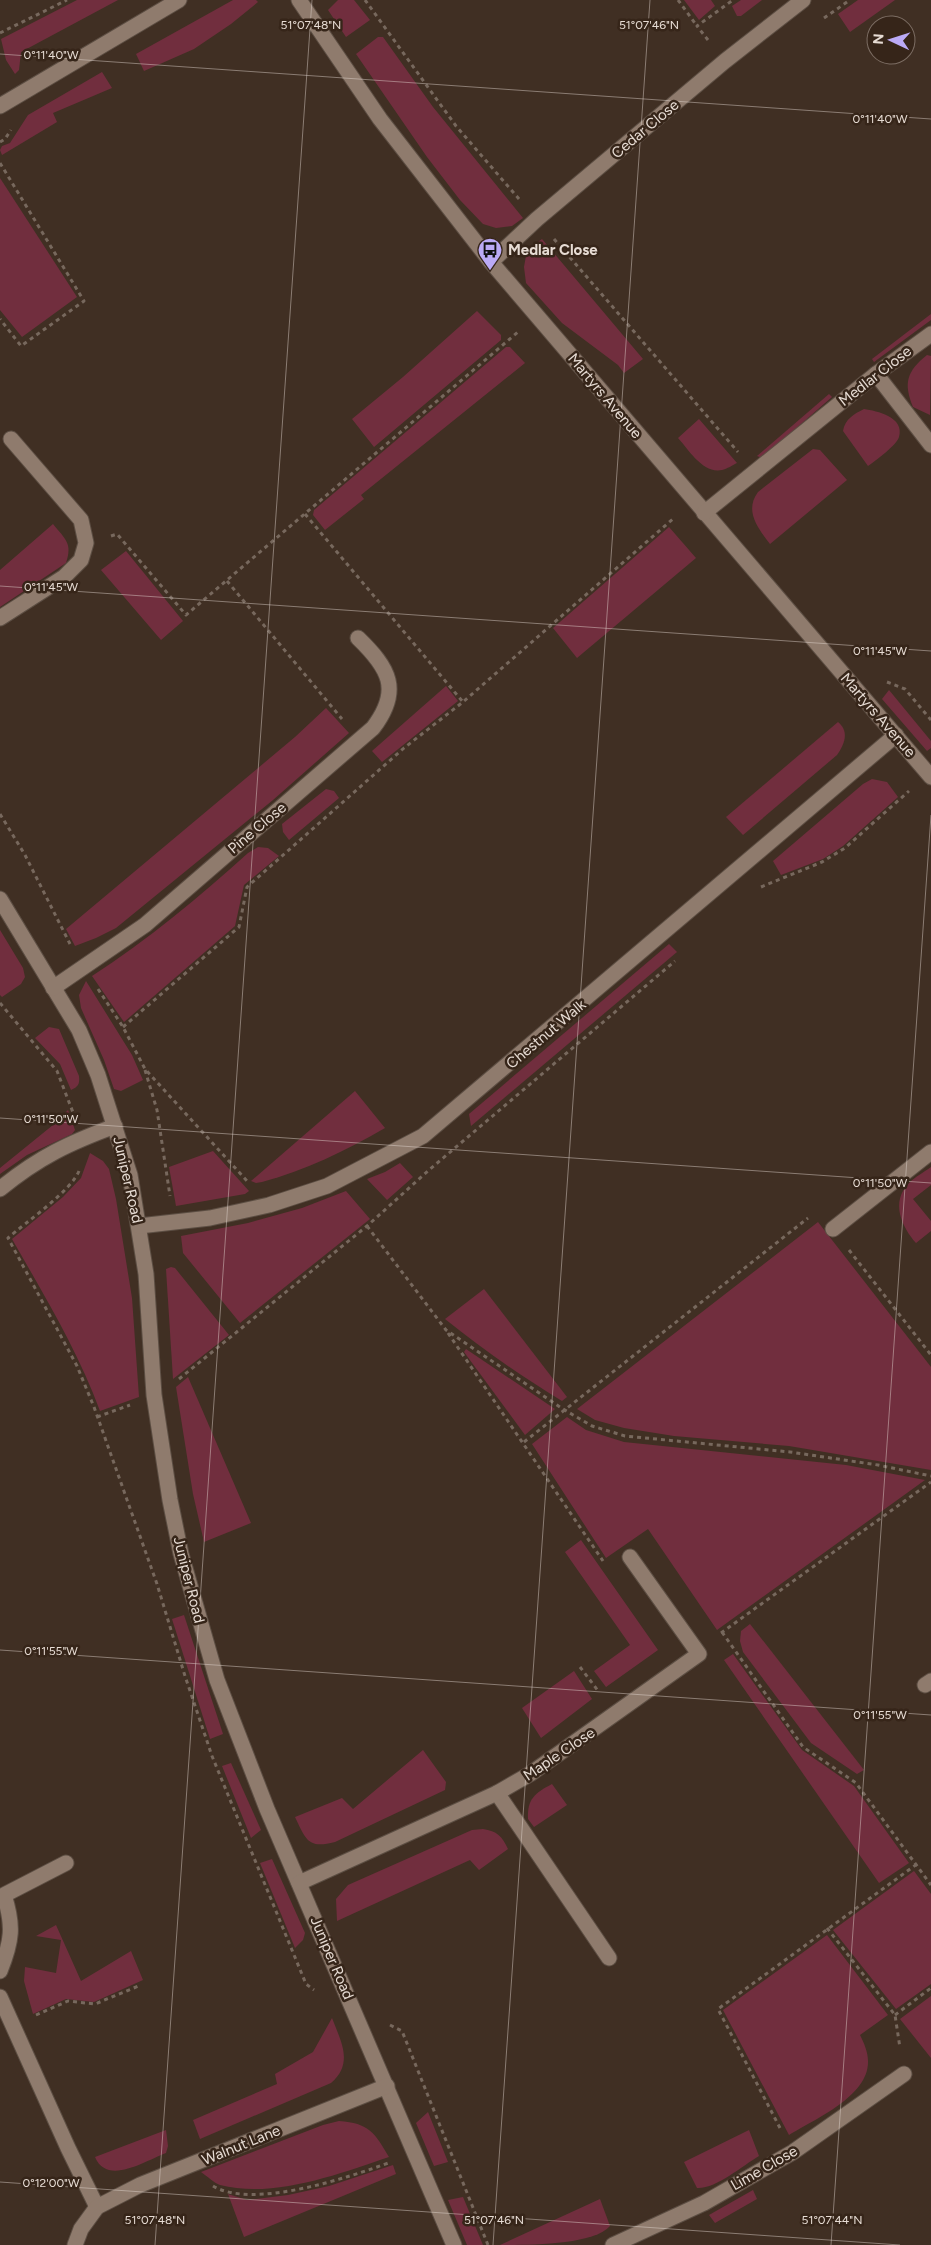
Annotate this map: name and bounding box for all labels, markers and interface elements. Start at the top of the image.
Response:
north arrow [866,15,916,65]
text: 51°07'48"N [281,18,341,32]
text: 51°07'46"N [619,18,679,32]
text: N [870,33,887,45]
text: 0°11'40"W [24,48,79,62]
street label: Cedar Close [608,96,682,162]
text: 0°11'40"W [853,112,908,126]
bus stop icon: Medlar Close [477,237,503,271]
place label: Medlar Close [508,241,598,259]
street label: Medlar Close [835,342,915,410]
street label: Martyrs Avenue [564,350,646,442]
text: 0°11'45"W [24,580,79,594]
text: 0°11'45"W [853,644,908,658]
street label: Martyrs Avenue [837,669,919,761]
street label: Pine Close [224,798,290,858]
street label: Chestnut Walk [503,995,590,1072]
text: 0°11'50"W [24,1112,79,1126]
street label: Juniper Road [109,1135,147,1225]
text: 0°11'50"W [853,1176,908,1190]
street label: Juniper Road [170,1535,208,1625]
text: 0°11'55"W [24,1644,78,1658]
text: 0°11'55"W [853,1708,907,1722]
street label: Maple Close [520,1723,598,1785]
street label: Juniper Road [306,1914,358,2002]
street label: Walnut Lane [199,2121,283,2169]
street label: Lime Close [727,2142,801,2194]
text: 0°12'00"W [23,2176,80,2190]
text: 51°07'48"N [125,2213,185,2227]
text: 51°07'46"N [464,2213,524,2227]
text: 51°07'44"N [802,2213,862,2227]

